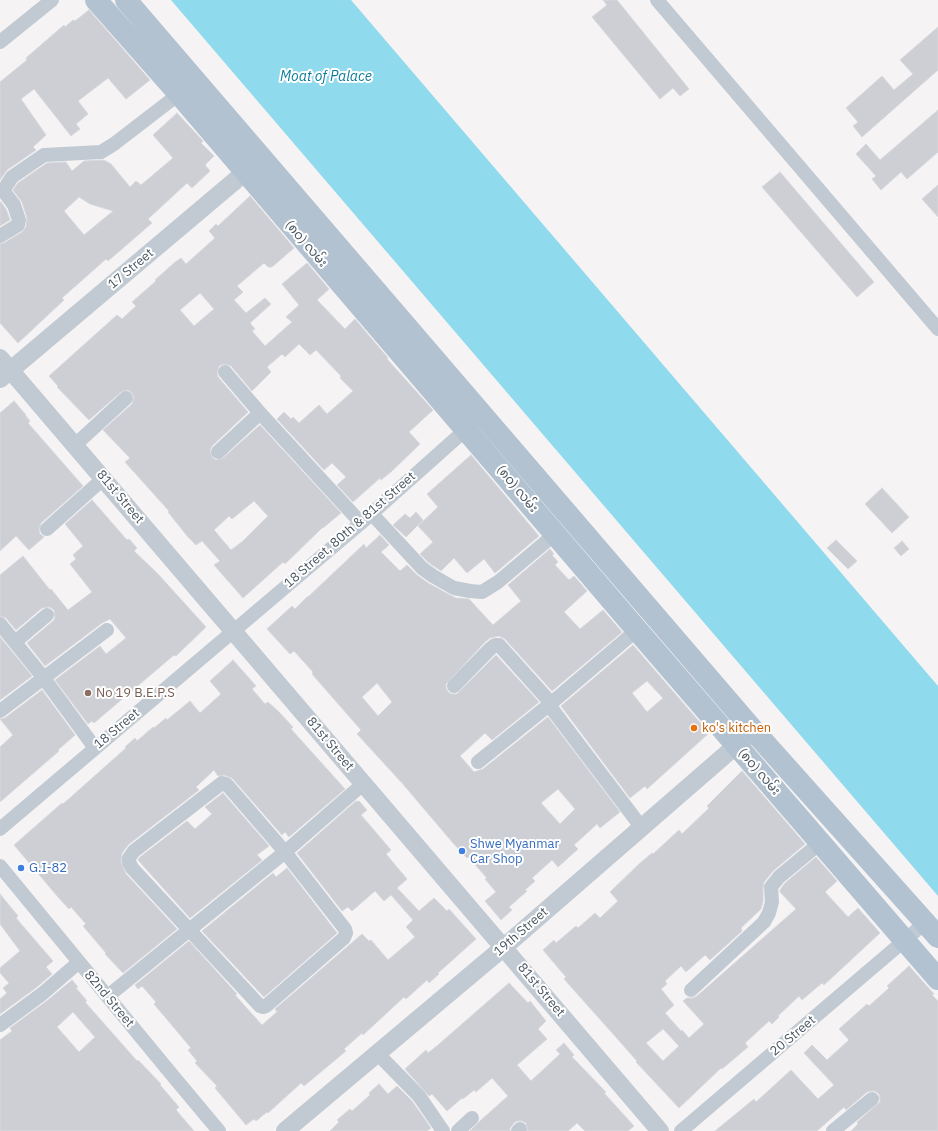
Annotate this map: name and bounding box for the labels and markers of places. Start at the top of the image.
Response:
place label: No 19 B.E.P.S [96,685,175,701]
marker: No 19 B.E.P.S [83,688,93,698]
place label: ko's kitchen [702,720,771,736]
marker: ko's kitchen [689,723,699,733]
place label: Shwe Myanmar Car Shop [470,836,559,867]
marker: Shwe Myanmar Car Shop [457,846,467,856]
place label: G.I-82 [29,860,67,876]
marker: G.I-82 [16,863,26,873]

